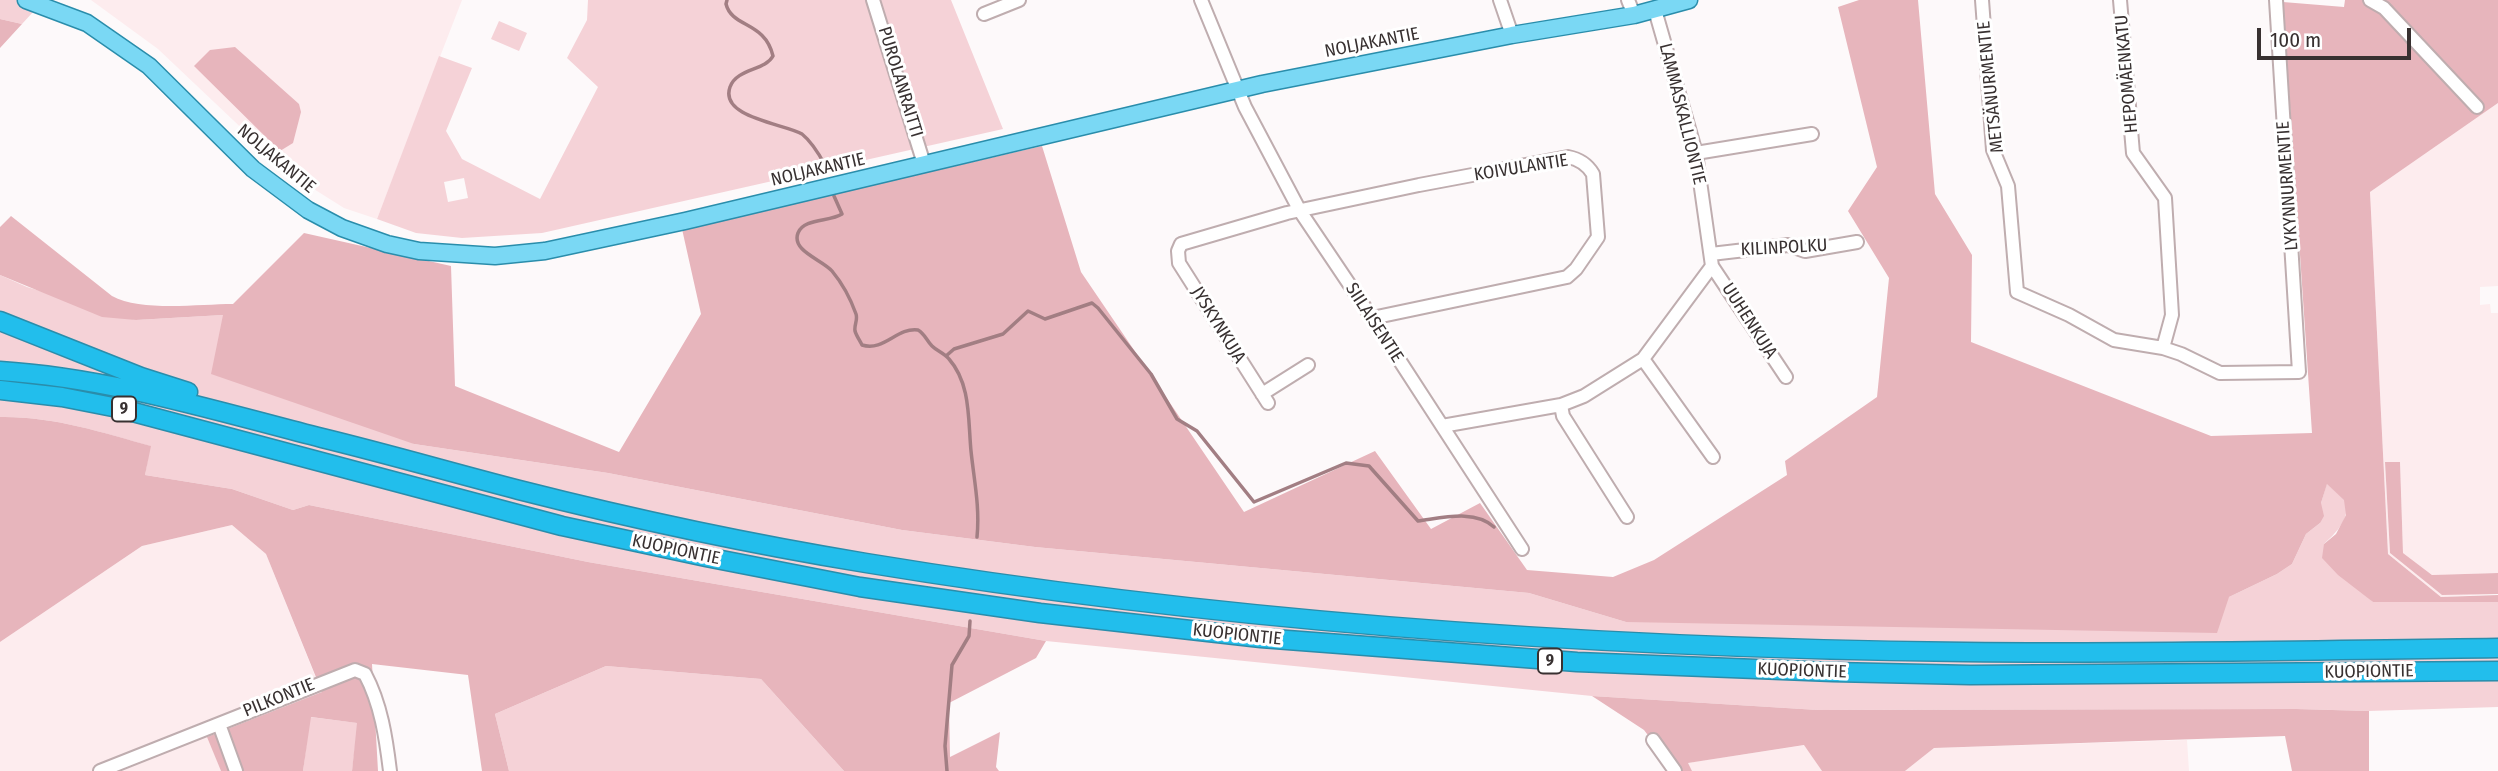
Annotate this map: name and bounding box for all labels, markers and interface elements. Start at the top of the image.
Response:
street label: HEPOMÄENKATU [2111,14,2143,134]
scale bar [2260,14,2414,58]
street label: METSÄNURMENTIE [1973,20,2009,154]
street label: NOLJAKANTIE [1323,23,1421,63]
street label: PUROLANRAITTI [873,24,927,140]
text: 100 m [2270,27,2321,53]
street label: LAMMASKALLIONTIE [1654,41,1710,187]
street label: NOLJAKANTIE [232,120,320,198]
street label: LYKYNNURMENTIE [2273,121,2303,251]
street label: NOLJAKANTIE [769,149,867,191]
street label: KOIVULANTIE [1472,150,1570,186]
street label: KILINPOLKU [1740,235,1828,261]
street label: SIILAISENTIE [1340,279,1408,367]
street label: UUHENKUJA [1717,279,1781,363]
street label: JYSKYNKUJA [1186,283,1250,367]
road number: 9 [112,396,136,422]
street label: KUOPIONTIE [630,530,722,570]
street label: KUOPIONTIE [1192,620,1282,650]
road number: 9 [1538,648,1562,674]
street label: KUOPIONTIE [1757,659,1847,683]
street label: KUOPIONTIE [2324,660,2414,684]
street label: PILKONTIE [240,674,318,722]

